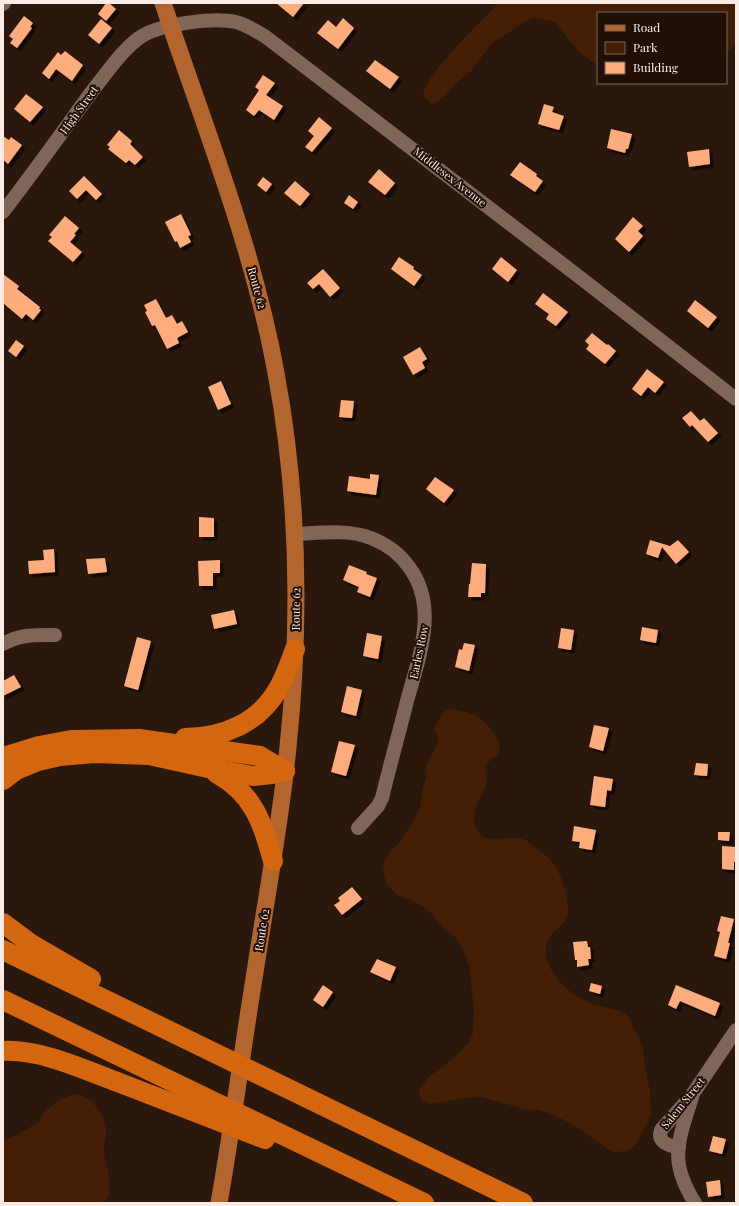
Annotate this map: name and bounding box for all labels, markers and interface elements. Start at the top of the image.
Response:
legend [597,12,727,84]
text: Road [633,19,660,35]
text: Park [633,39,658,55]
text: Building [633,59,679,75]
street label: High Street [56,83,101,137]
street label: Middlesex Avenue [411,143,490,210]
street label: Route 62 [245,265,270,310]
street label: Route 62 [288,588,303,630]
street label: Earles Row [405,623,432,680]
street label: Route 62 [251,908,272,952]
street label: Salem Street [657,1074,708,1132]

